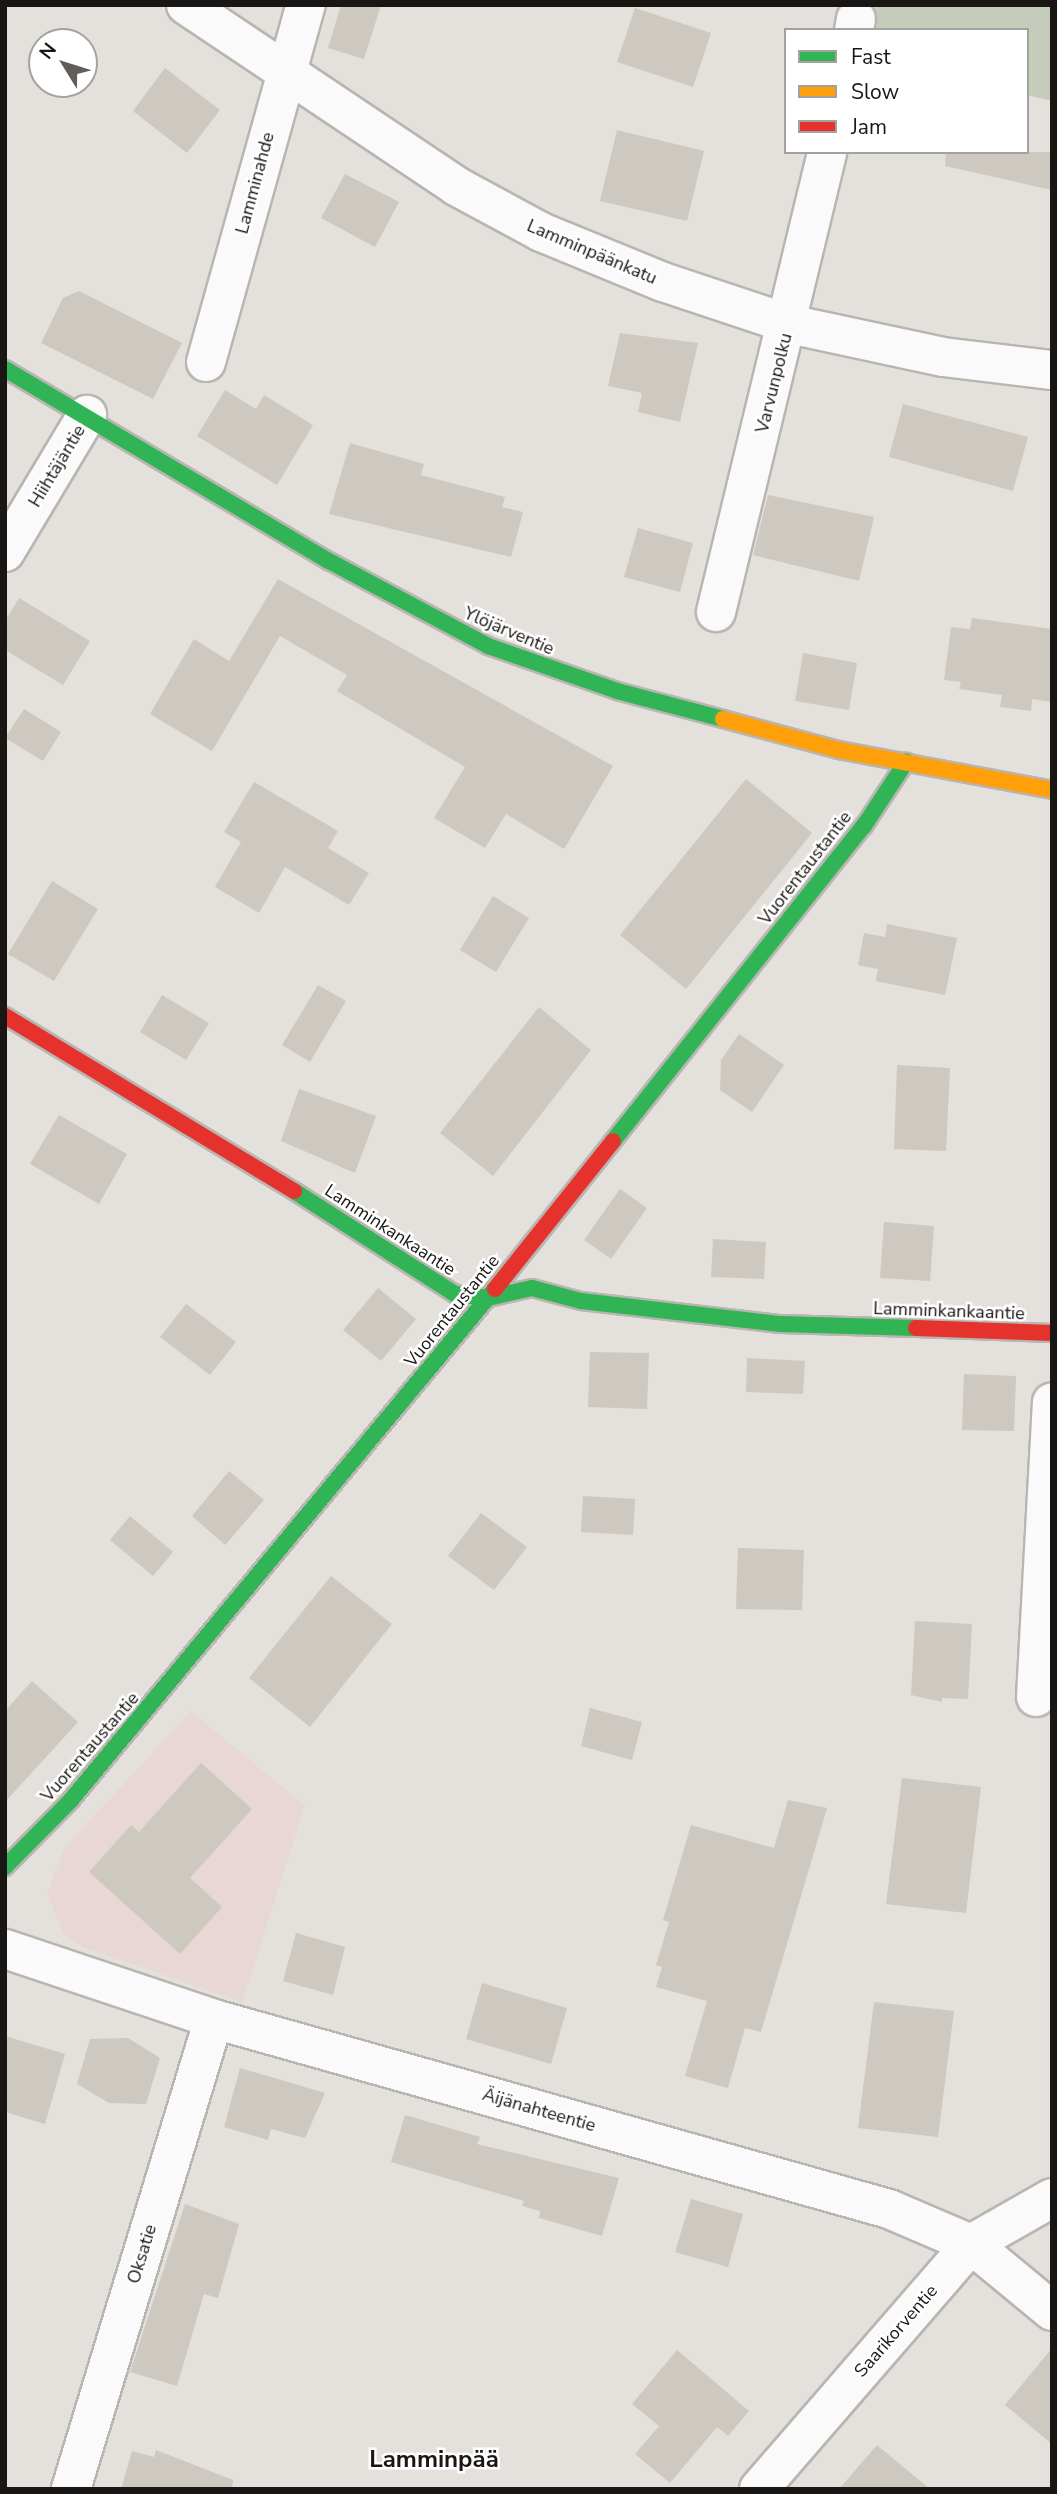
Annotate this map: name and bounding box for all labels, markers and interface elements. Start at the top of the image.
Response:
north arrow [28,28,98,98]
legend [784,28,1029,154]
text: N [33,38,63,65]
text: Fast [851,43,891,71]
text: Slow [851,78,899,106]
text: Jam [851,113,887,141]
street label: Lamminahde [231,130,279,236]
street label: Lamminpäänkatu [524,215,660,289]
street label: Varvunpolku [751,331,797,435]
street label: Hiihtäjäntie [24,421,90,511]
street label: Ylöjärventie [461,602,557,660]
street label: Vuorentaustantie [754,807,856,929]
street label: Lamminkankaantie [321,1180,459,1280]
street label: Vuorentaustantie [400,1250,504,1372]
street label: Lamminkankaantie [873,1298,1025,1324]
street label: Vuorentaustantie [36,1688,144,1806]
street label: Äijänahteentie [480,2084,598,2136]
street label: Oksatie [123,2222,161,2286]
street label: Saarikorventie [850,2280,942,2382]
district label: Lamminpää [369,2446,499,2474]

